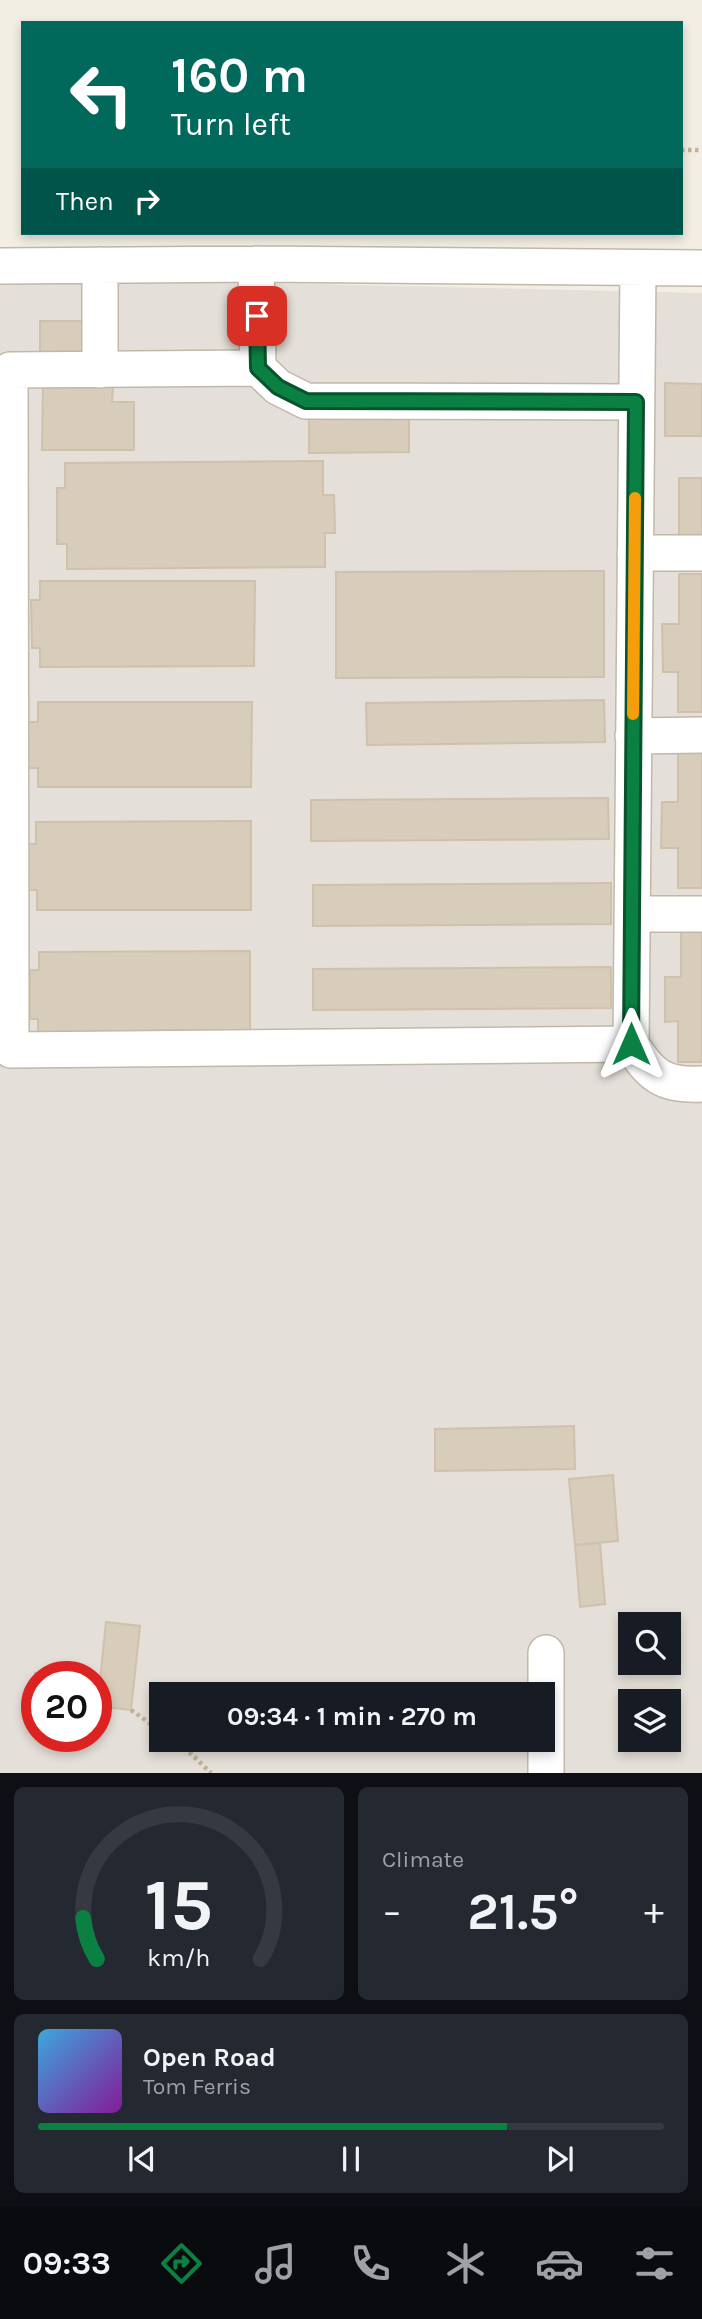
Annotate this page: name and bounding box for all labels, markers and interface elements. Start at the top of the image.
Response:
text: 160 m [171,47,308,104]
icon: left [56,49,147,140]
text: Turn left [171,106,291,143]
icon: right [128,182,166,220]
text: Then [56,186,114,217]
pin [227,286,287,346]
icon: arrive [238,297,276,335]
position arrow [594,1007,668,1081]
map controls [618,1612,681,1752]
button: search [618,1612,681,1675]
speed limit sign: 20 [21,1661,112,1752]
button: layers [618,1689,681,1752]
text: 09:34 · 1 min · 270 m [227,1701,477,1732]
text: Climate [382,1846,464,1873]
text: 15 [145,1863,213,1948]
text: 21.5° [467,1881,579,1942]
text: − [382,1889,402,1934]
text: + [644,1889,664,1934]
text: km/h [147,1943,211,1972]
text: Open Road [143,2042,276,2073]
text: Tom Ferris [143,2073,251,2100]
icon: previous [123,2140,161,2178]
icon: pause [332,2140,370,2178]
icon: next [541,2140,579,2178]
icon: directions [157,2239,206,2288]
icon: music [251,2239,300,2288]
icon: phone [346,2239,395,2288]
icon: climate [441,2239,490,2288]
icon: car [535,2239,584,2288]
icon: filters [630,2239,679,2288]
text: 09:33 [23,2245,111,2282]

